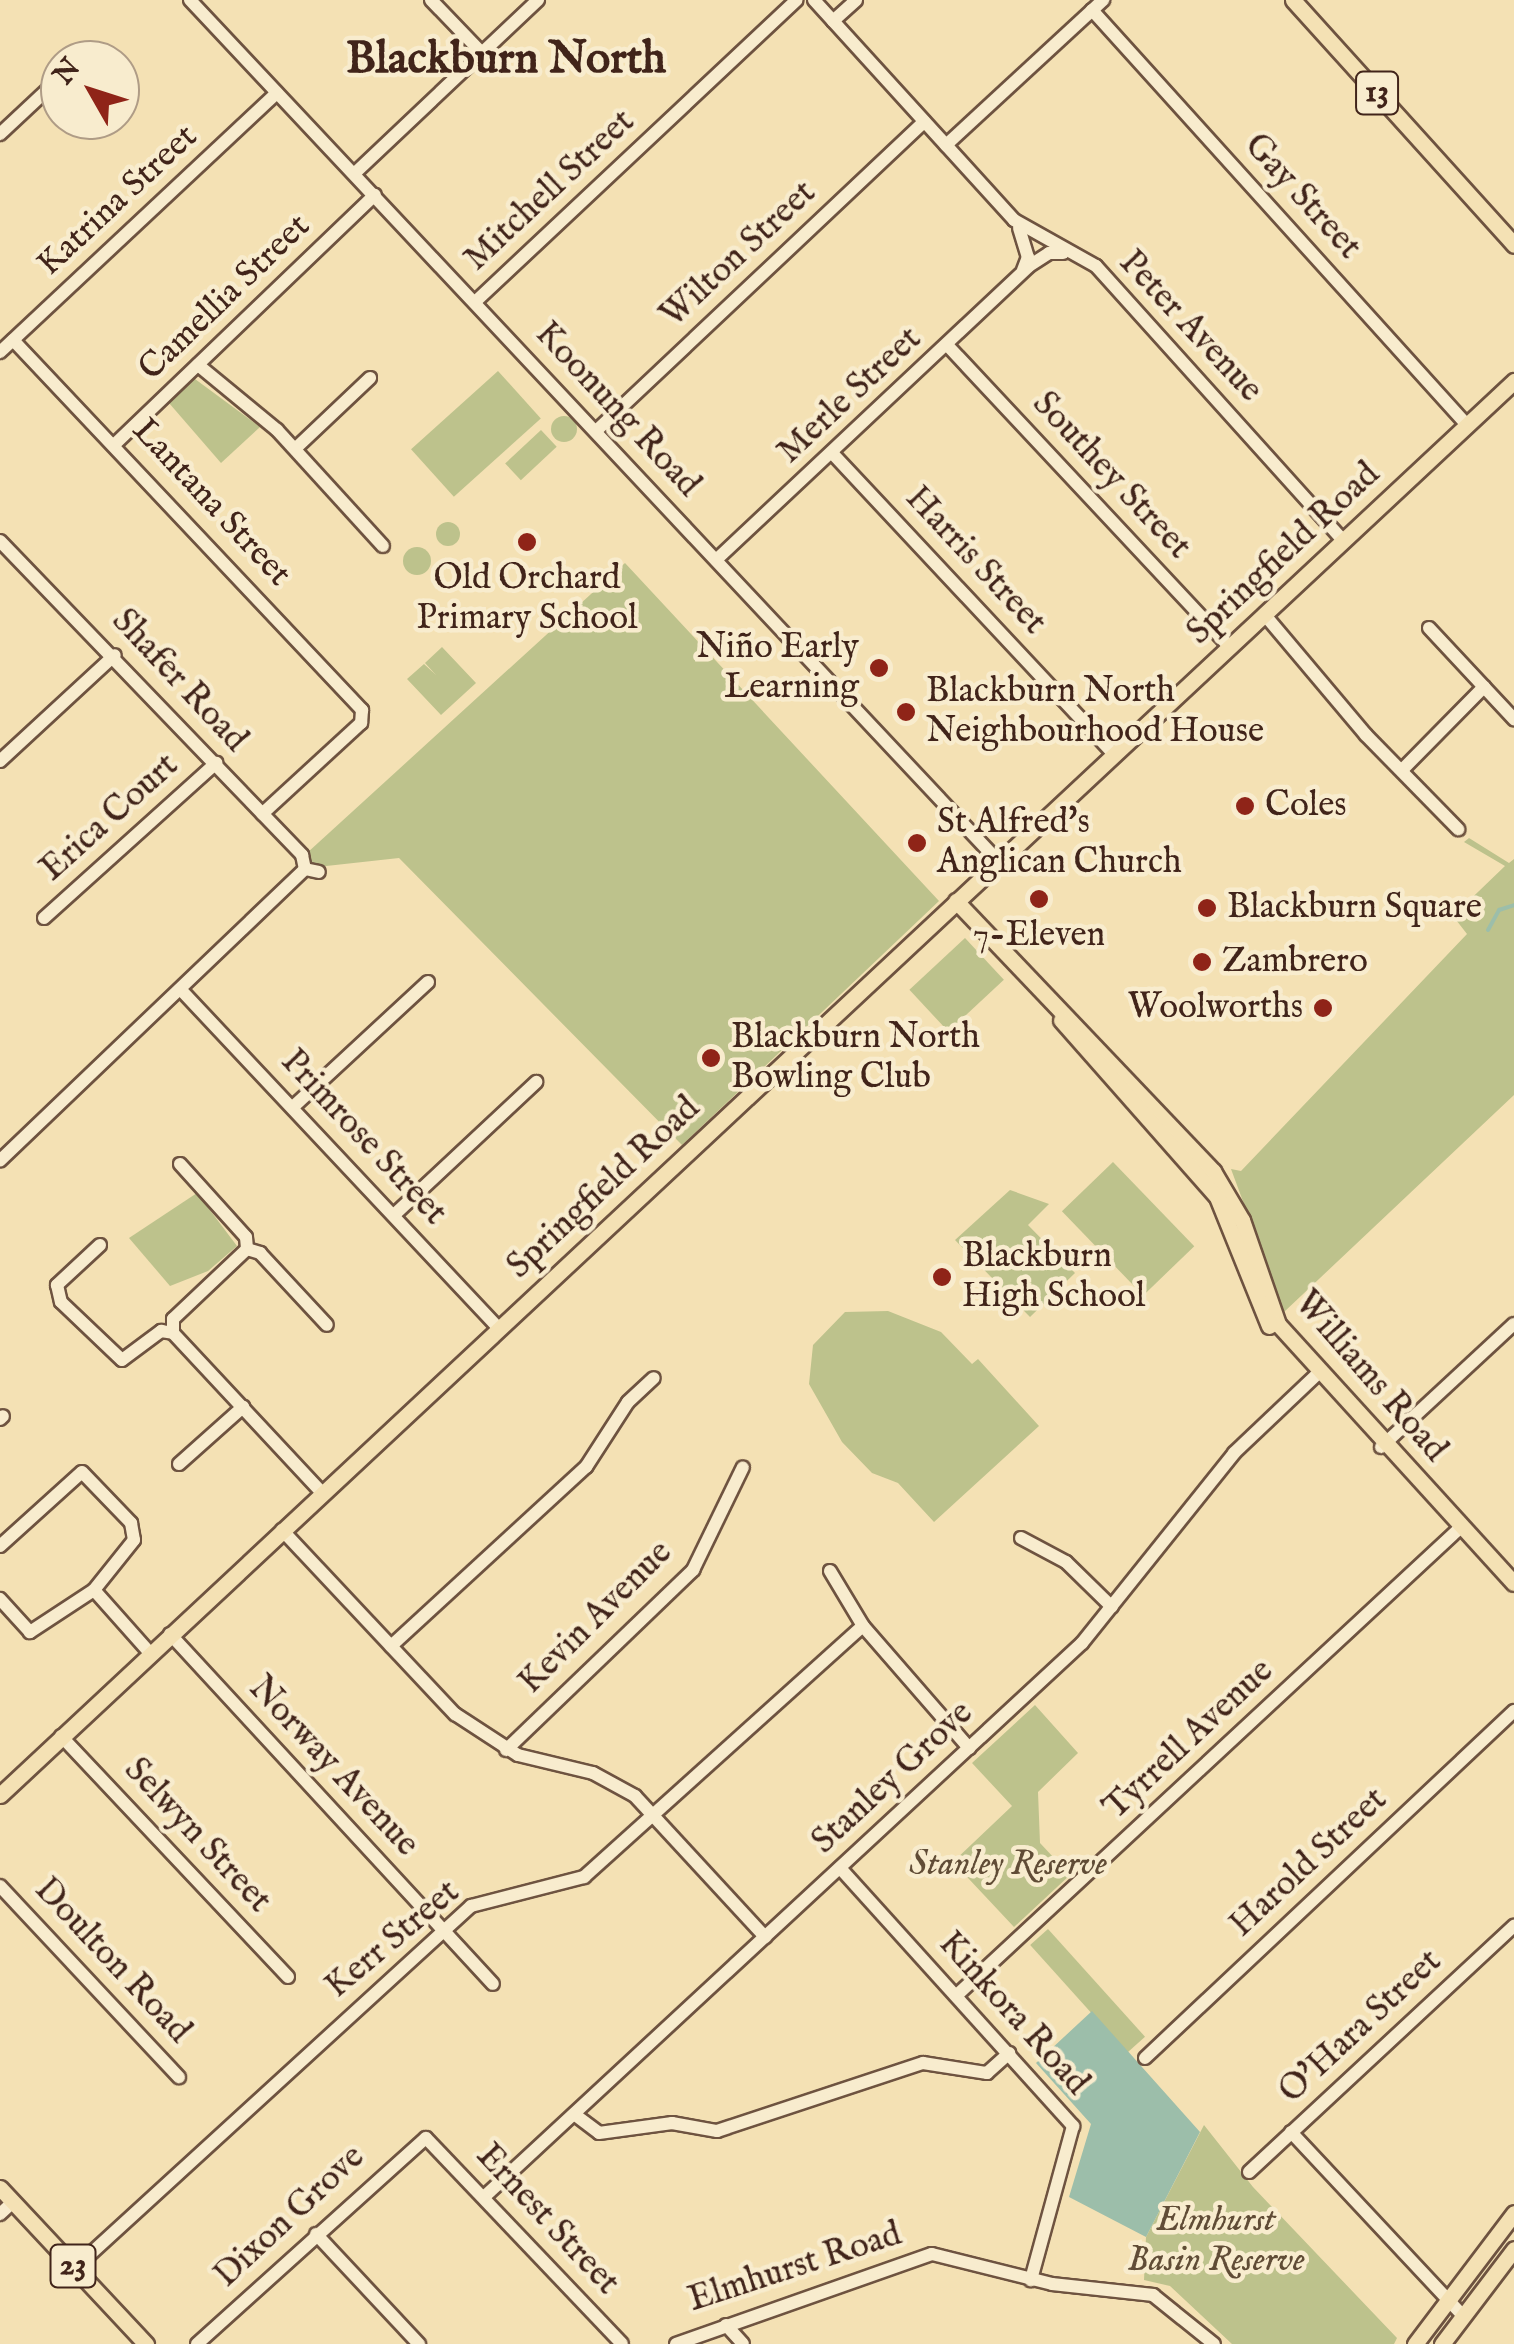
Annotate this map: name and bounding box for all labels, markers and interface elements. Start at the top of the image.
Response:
district label: Blackburn North [346,33,666,87]
north arrow [40,40,140,140]
text: N [47,52,89,93]
road number: 13 [1354,66,1400,120]
street label: Mitchell Street [456,101,644,281]
street label: Katrina Street [29,116,207,286]
street label: Gay Street [1235,126,1369,268]
street label: Wilton Street [653,173,825,337]
street label: Camellia Street [131,206,319,390]
street label: Peter Avenue [1109,243,1271,411]
street label: Koonung Road [525,314,709,506]
street label: Merle Street [769,319,931,473]
street label: Southey Street [1023,384,1199,568]
street label: Lantana Street [123,410,299,596]
street label: Springfield Road [1179,454,1389,654]
street label: Harris Street [896,478,1054,644]
marker: Old Orchard Primary School [516,531,538,553]
place label: Old Orchard Primary School [417,558,637,640]
street label: Shafer Road [102,601,256,761]
place label: Niño Early Learning [696,627,859,709]
marker: Niño Early Learning [868,657,890,679]
place label: Blackburn North Neighbourhood House [926,671,1264,753]
marker: Blackburn North Neighbourhood House [895,701,917,723]
street label: Erica Court [32,745,188,891]
place label: Coles [1265,785,1347,827]
marker: Coles [1234,795,1256,817]
place label: St Alfred's Anglican Church [937,802,1182,884]
marker: St Alfred's Anglican Church [906,832,928,854]
place label: Blackburn Square [1227,887,1482,929]
marker: 7-Eleven [1028,888,1050,910]
marker: Blackburn Square [1196,897,1218,919]
place label: 7-Eleven [973,915,1105,957]
place label: Zambrero [1222,941,1368,983]
marker: Zambrero [1191,951,1213,973]
place label: Woolworths [1128,987,1303,1029]
marker: Woolworths [1312,997,1334,1019]
place label: Blackburn North Bowling Club [731,1017,980,1099]
street label: Primrose Street [271,1042,455,1234]
marker: Blackburn North Bowling Club [700,1047,722,1069]
street label: Springfield Road [499,1088,709,1288]
place label: Blackburn High School [962,1236,1145,1318]
marker: Blackburn High School [931,1266,953,1288]
street label: Williams Road [1284,1283,1456,1471]
street label: Kevin Avenue [511,1533,681,1703]
street label: Tyrrell Avenue [1095,1651,1283,1829]
street label: Norway Avenue [239,1668,427,1866]
street label: Stanley Grove [804,1693,982,1863]
street label: Selwyn Street [115,1750,279,1922]
street label: Harold Street [1222,1780,1396,1946]
park label: Stanley Reserve [909,1844,1107,1886]
street label: Doulton Road [25,1870,199,2052]
street label: Kerr Street [318,1872,468,2008]
street label: Kinkora Road [929,1924,1097,2104]
street label: O'Hara Street [1271,1941,1451,2113]
street label: Ernest Street [467,2136,627,2304]
street label: Dixon Grove [206,2137,374,2297]
park label: Elmhurst Basin Reserve [1127,2200,1305,2282]
street label: Elmhurst Road [683,2214,907,2322]
road number: 23 [48,2239,98,2293]

